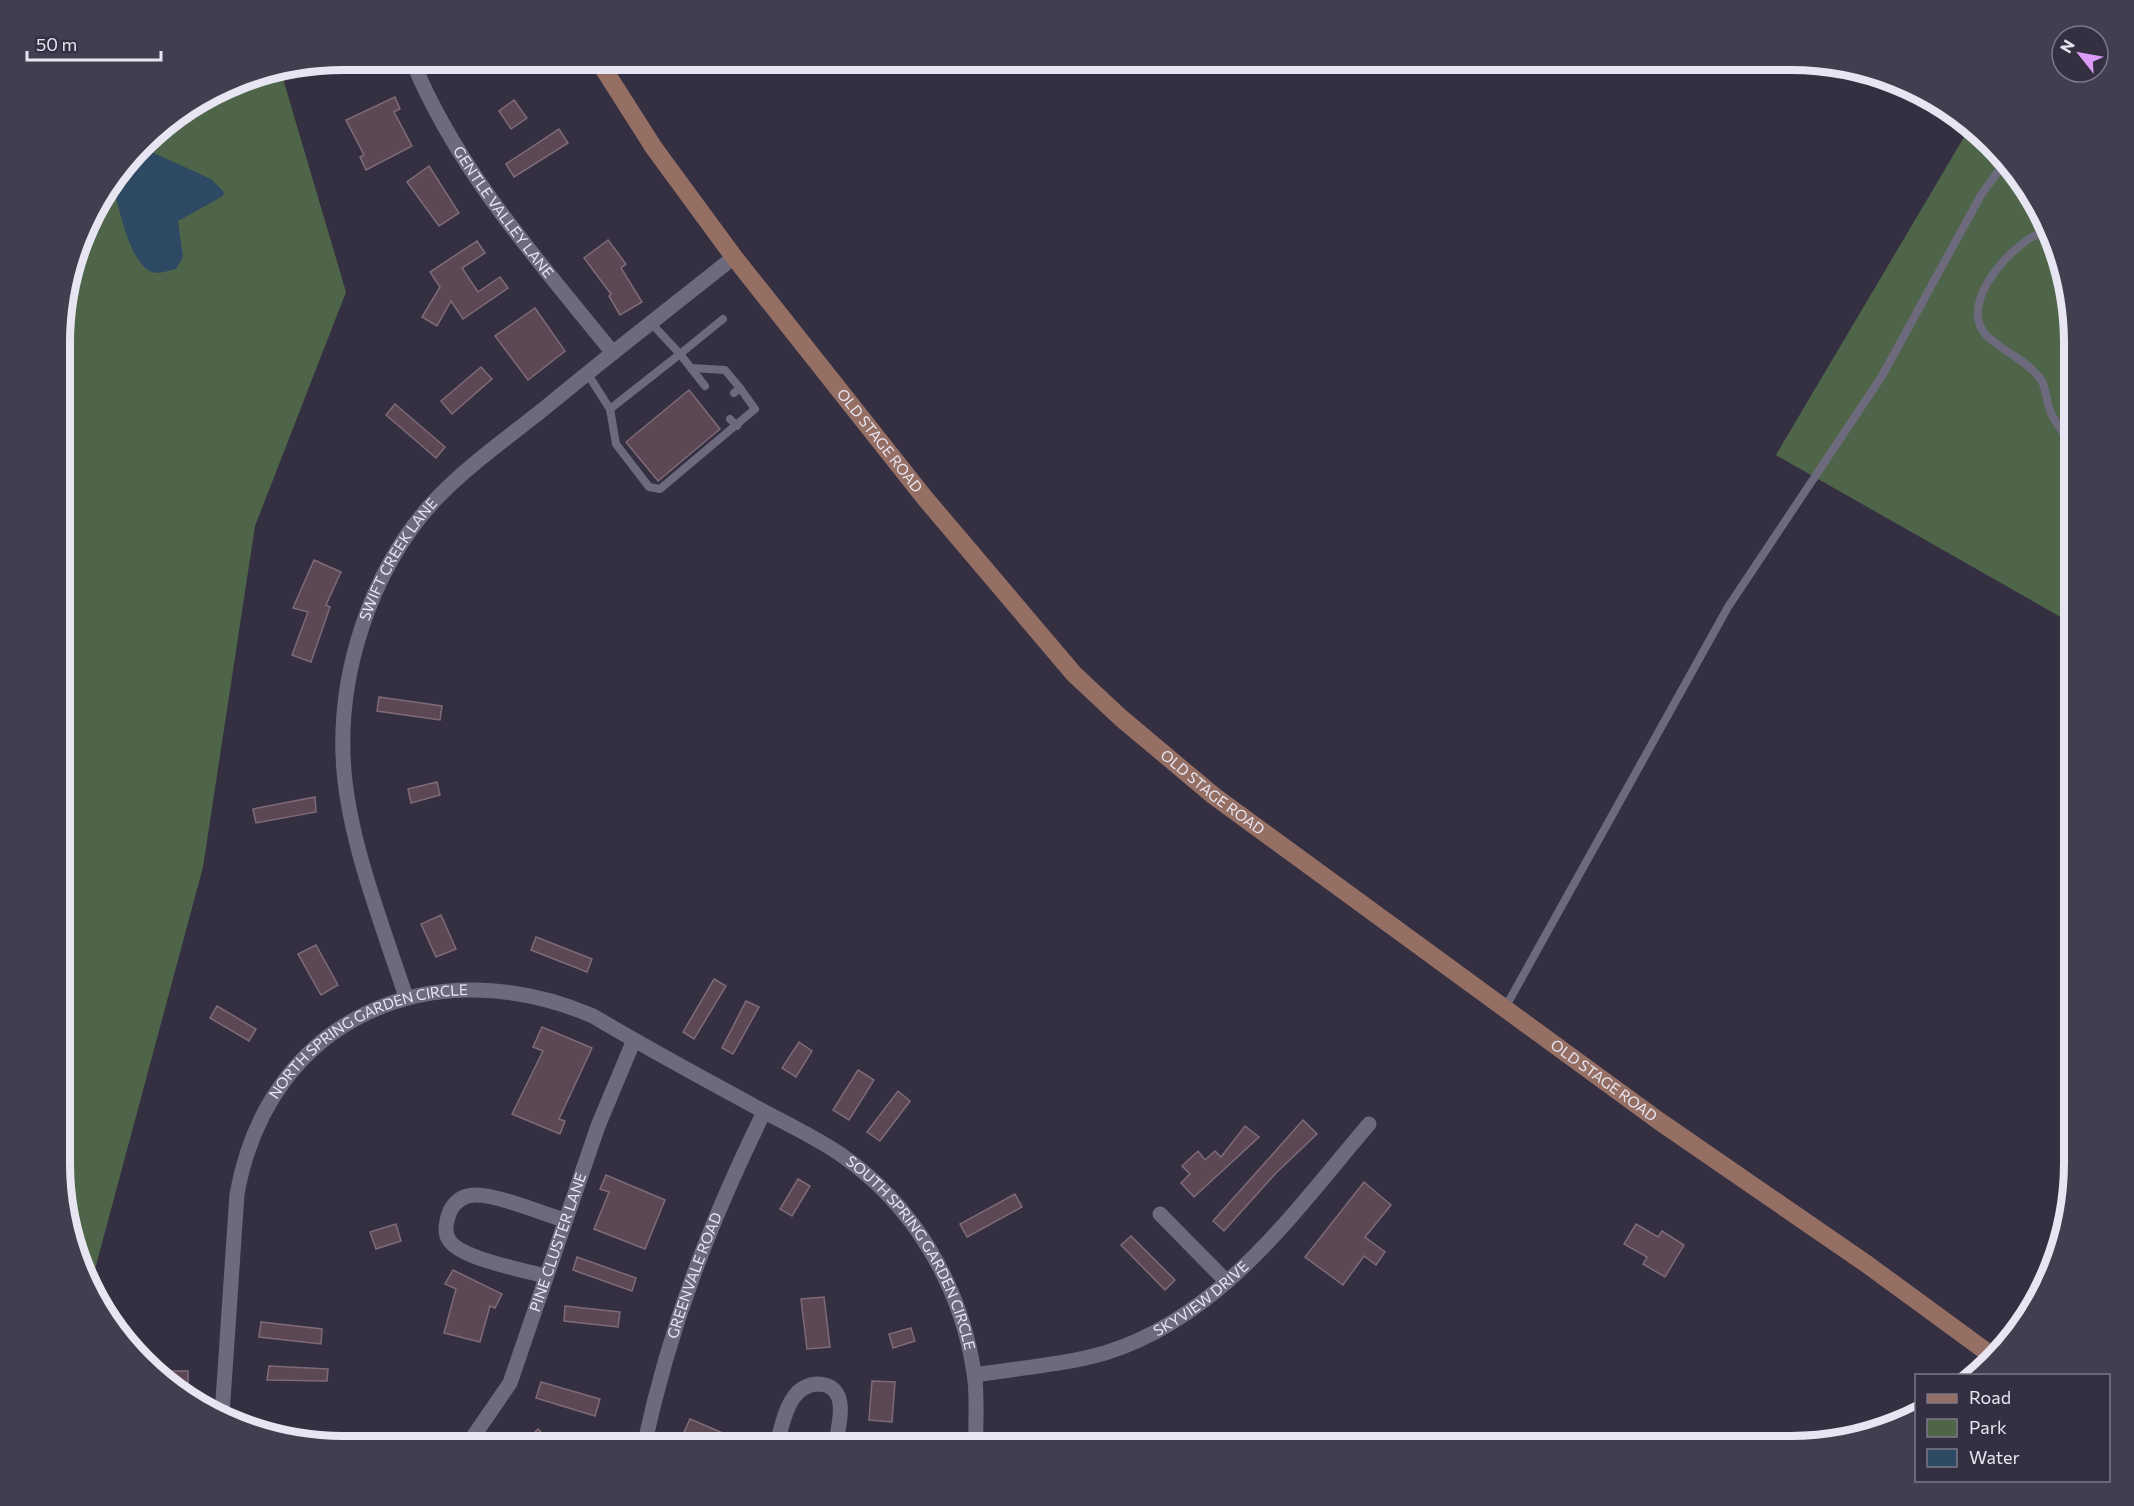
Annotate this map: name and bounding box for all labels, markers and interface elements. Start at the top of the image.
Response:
scale bar [27,24,160,62]
north arrow [2050,24,2110,84]
text: 50 m [36,33,77,55]
text: N [2055,36,2078,56]
street label: GENTLE VALLEY LANE [450,142,558,281]
street label: OLD STAGE ROAD [834,385,927,496]
street label: SWIFT CREEK LANE [355,494,440,623]
street label: OLD STAGE ROAD [1157,745,1269,838]
street label: NORTH SPRING GARDEN CIRCLE [264,980,468,1102]
street label: OLD STAGE ROAD [1548,1035,1661,1125]
street label: SOUTH SPRING GARDEN CIRCLE [843,1151,980,1352]
street label: PINE CLUSTER LANE [525,1170,589,1314]
street label: GREENVALE ROAD [663,1209,725,1341]
street label: SKYVIEW DRIVE [1150,1257,1252,1339]
legend [1915,1374,2110,1482]
text: Road [1969,1386,2011,1408]
text: Park [1969,1416,2007,1438]
text: Water [1969,1446,2020,1468]

